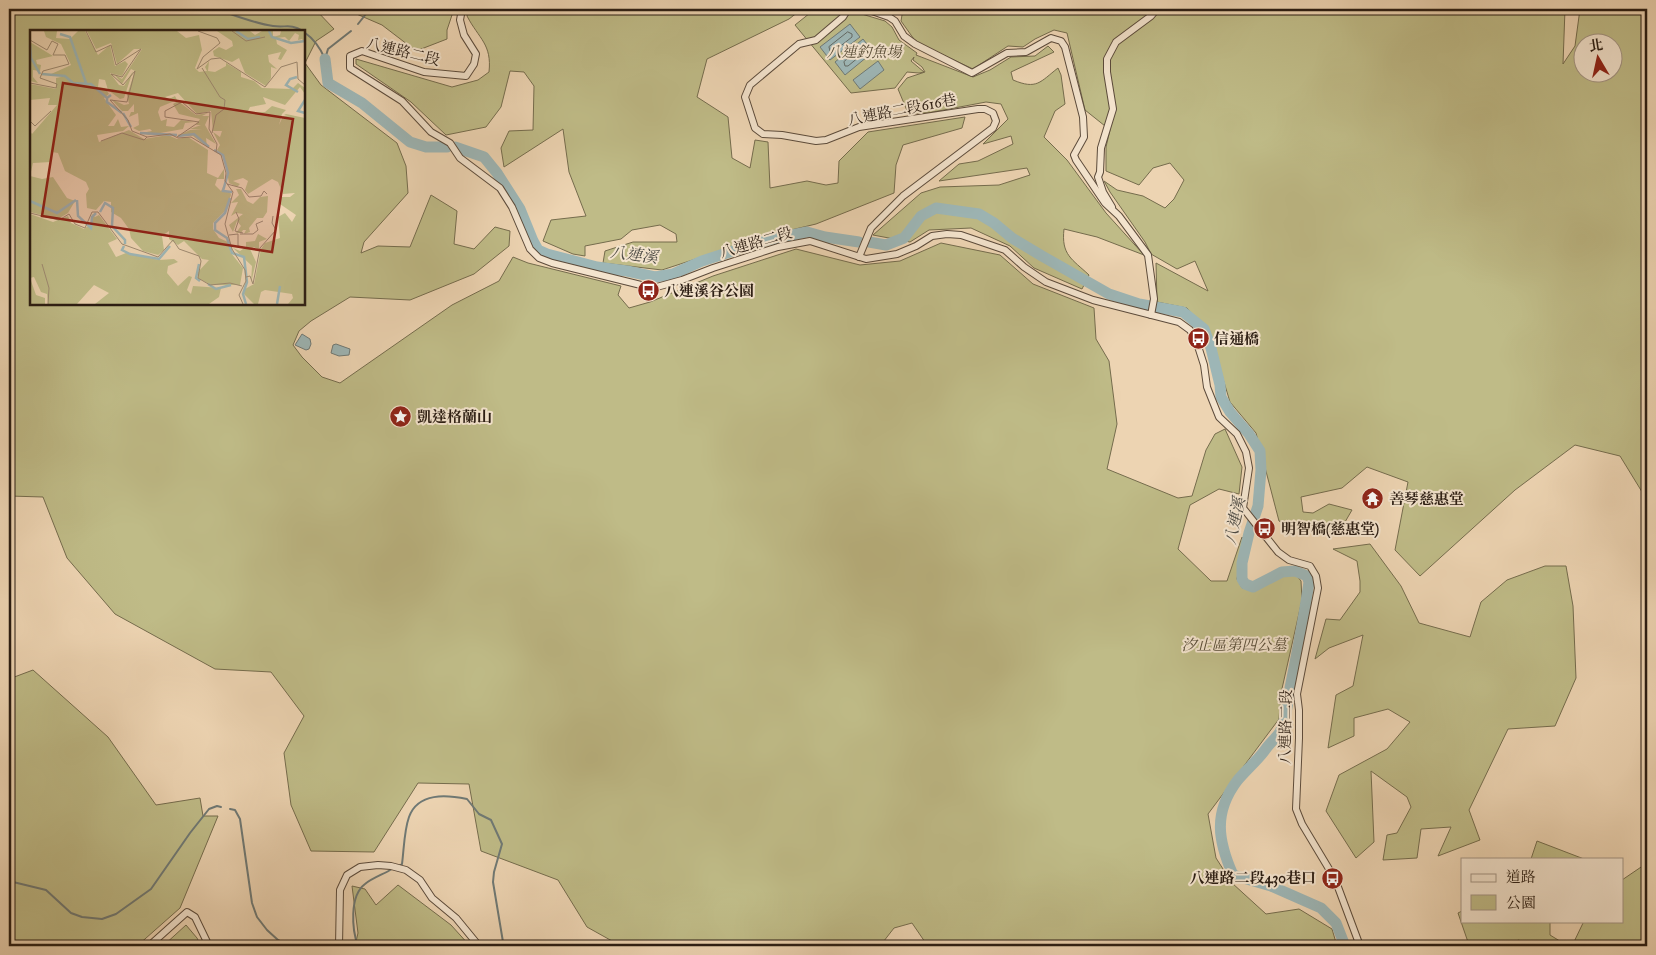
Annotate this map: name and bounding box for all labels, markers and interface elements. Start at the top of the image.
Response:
inset map [30,30,305,305]
north arrow [1574,32,1624,82]
street label: 八連路二段 [364,34,442,70]
text: 北 [1588,36,1604,55]
park label: 八連釣魚場 [826,43,903,62]
street label: 八連路二段616巷 [846,90,958,130]
street label: 八連路二段 [717,224,795,262]
water label: 八連溪 [609,242,661,268]
bus stop icon: 八連溪谷公園 [636,279,660,303]
place label: 八連溪谷公園 [664,282,754,301]
bus stop icon: 信通橋 [1186,327,1210,351]
place label: 信通橋 [1214,330,1259,349]
place icon: 凱達格蘭山 [389,405,413,429]
place label: 凱達格蘭山 [417,408,492,427]
temple icon: 善琴慈惠堂 [1361,487,1385,511]
place label: 善琴慈惠堂 [1389,490,1464,509]
water label: 八連溪 [1220,493,1250,547]
bus stop icon: 明智橋(慈惠堂) [1253,517,1277,541]
place label: 明智橋(慈惠堂) [1281,520,1379,539]
park label: 汐止區第四公墓 [1181,636,1289,655]
street label: 八連路二段 [1276,689,1296,765]
legend [1461,858,1624,922]
bus stop icon: 八連路二段430巷口 [1320,866,1344,890]
text: 道路 [1506,868,1536,887]
place label: 八連路二段430巷口 [1189,869,1316,888]
text: 公園 [1506,894,1536,913]

